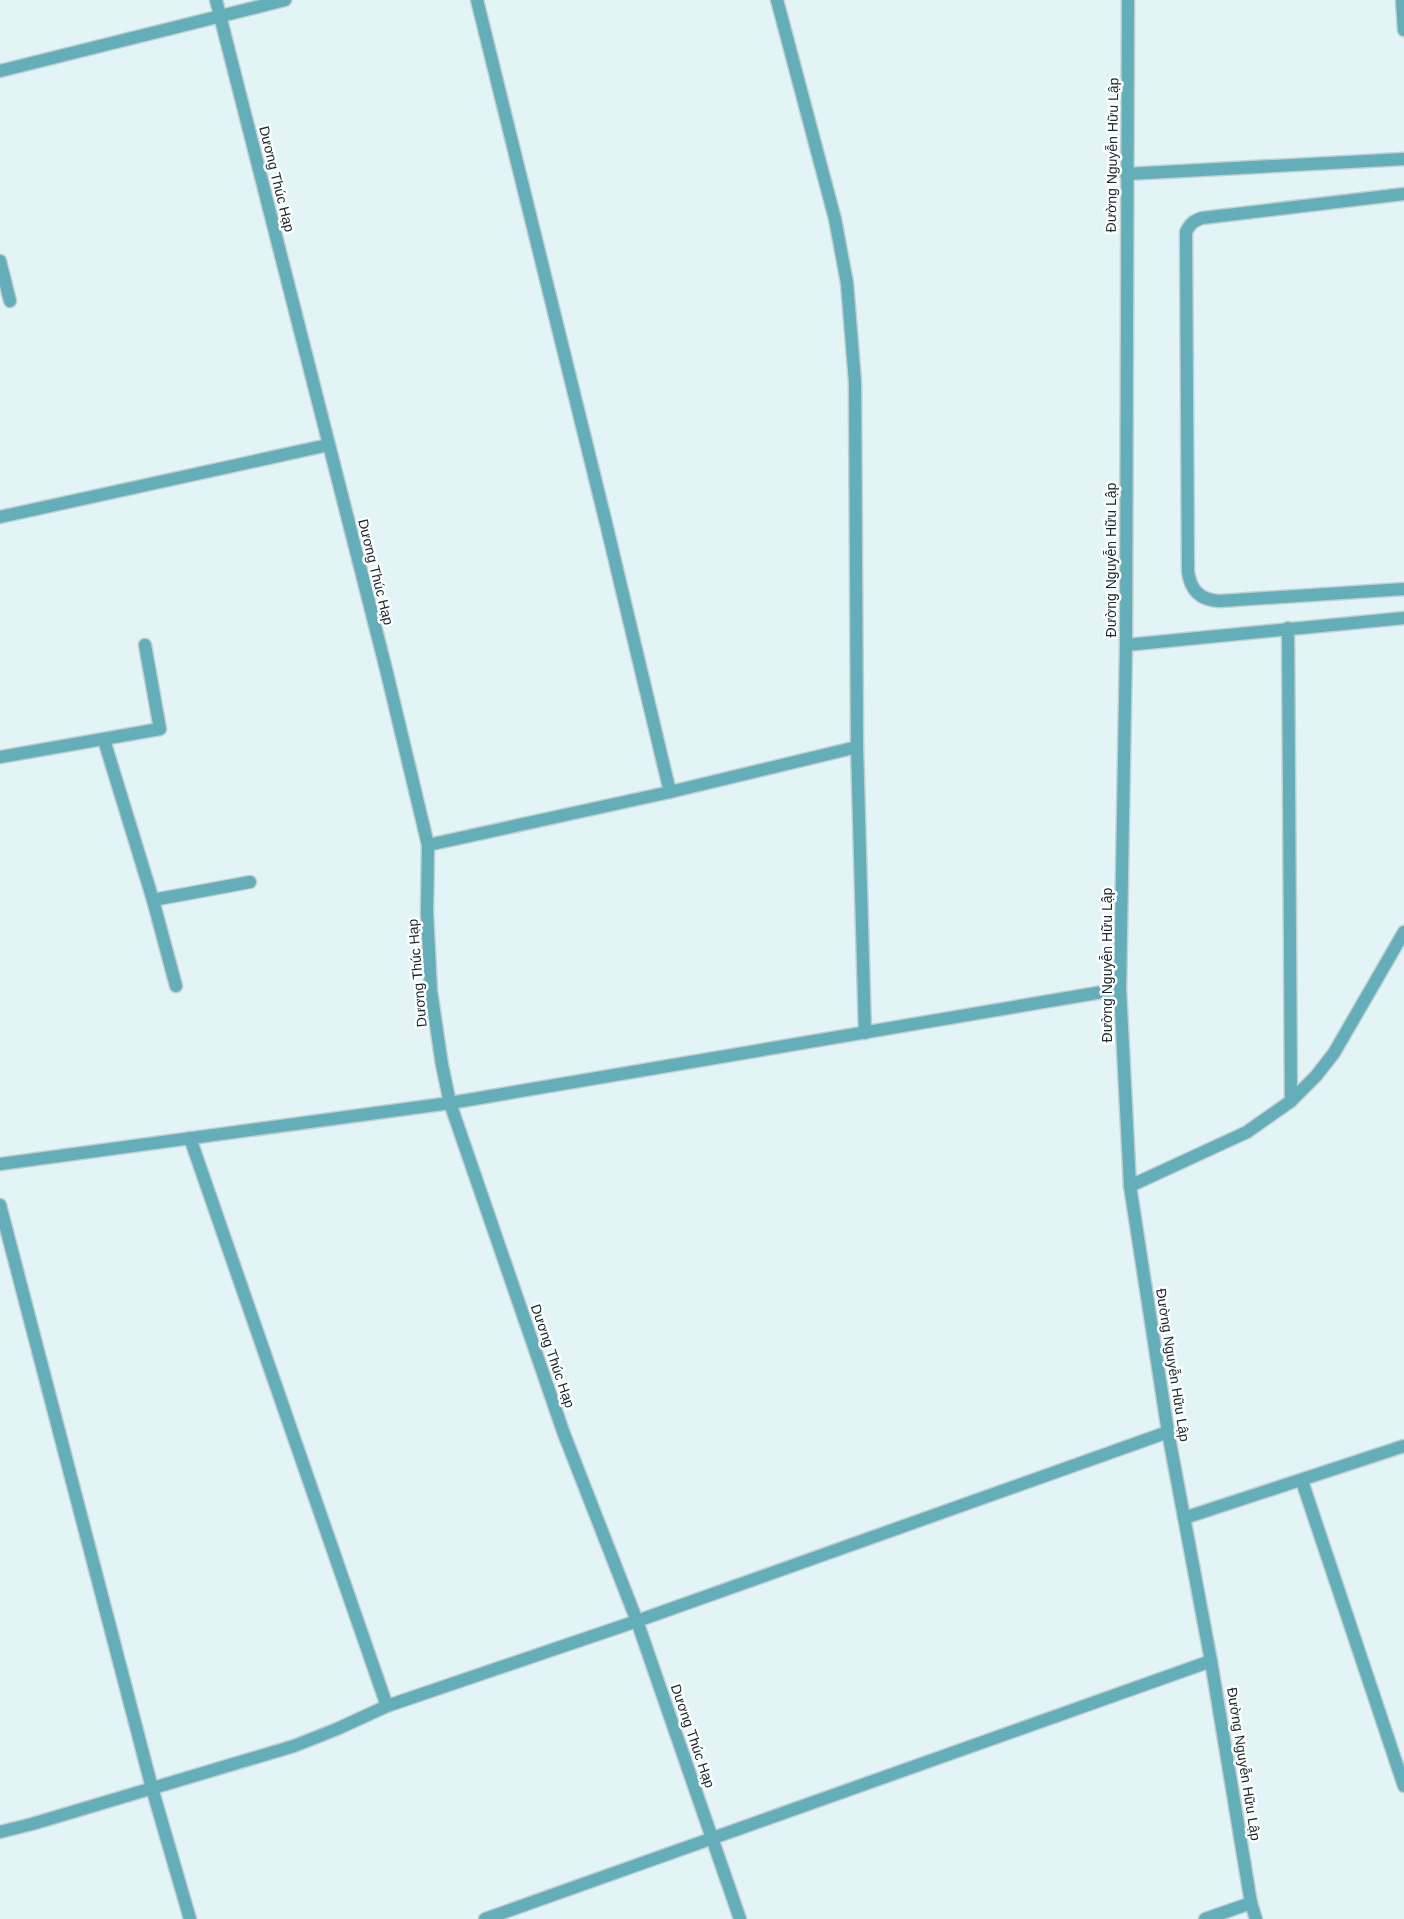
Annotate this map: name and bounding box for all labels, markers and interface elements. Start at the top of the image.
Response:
street label: Đường Nguyễn Hữu Lập [1103,77,1121,233]
street label: Dương Thúc Hạp [256,124,298,234]
street label: Đường Nguyễn Hữu Lập [1103,482,1119,637]
street label: Dương Thúc Hạp [355,517,397,627]
street label: Đường Nguyễn Hữu Lập [1099,887,1115,1042]
street label: Dương Thúc Hạp [404,918,430,1028]
street label: Đường Nguyễn Hữu Lập [1153,1287,1193,1443]
street label: Dương Thúc Hạp [528,1302,578,1410]
street label: Dương Thúc Hạp [668,1682,718,1790]
street label: Đường Nguyễn Hữu Lập [1224,1686,1264,1842]

